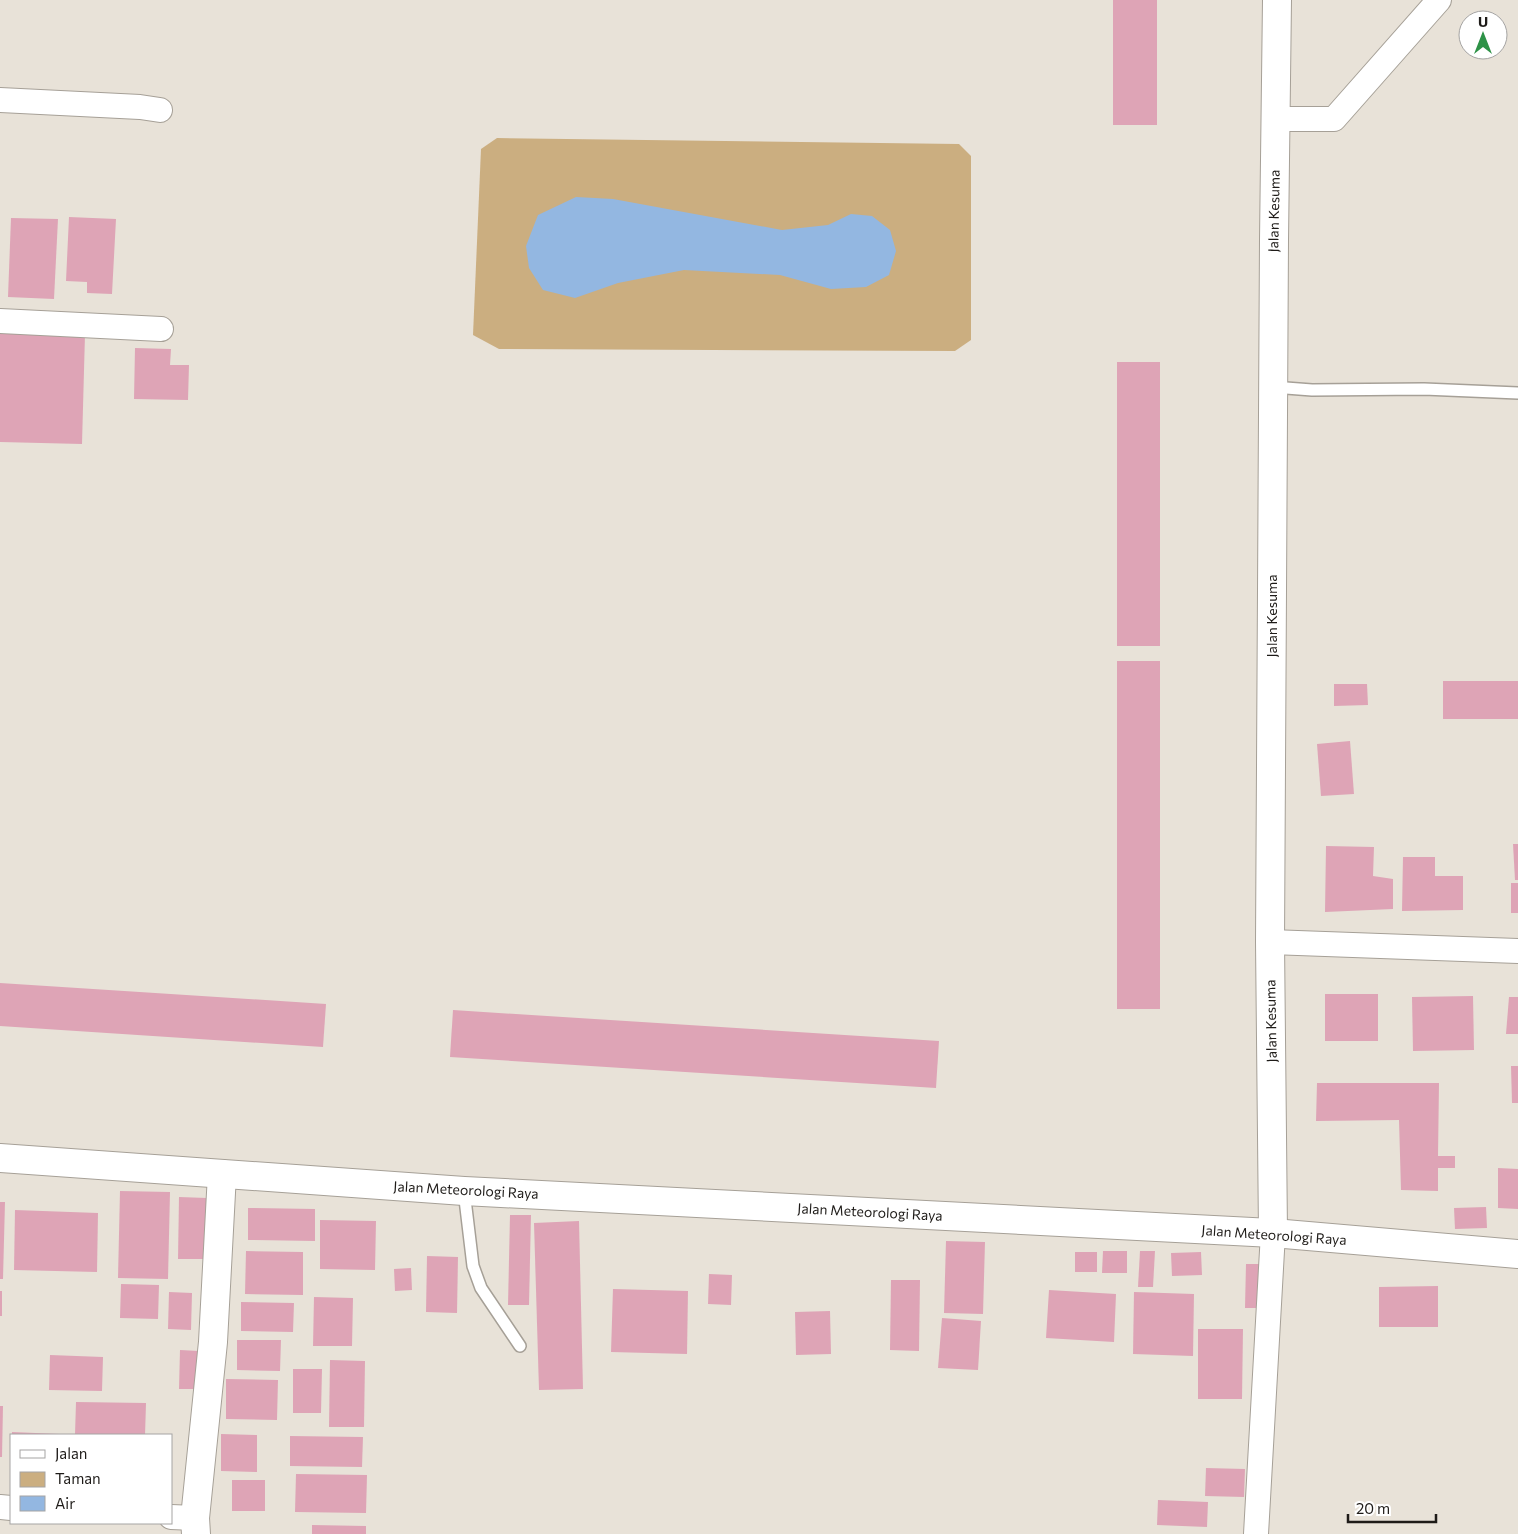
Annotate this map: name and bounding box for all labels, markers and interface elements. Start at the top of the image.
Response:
north arrow [1458,10,1508,60]
text: U [1478,13,1488,30]
street label: Jalan Kesuma [1264,169,1283,253]
street label: Jalan Kesuma [1263,575,1280,658]
street label: Jalan Kesuma [1261,979,1280,1063]
street label: Jalan Meteorologi Raya [393,1177,539,1202]
street label: Jalan Meteorologi Raya [797,1199,943,1224]
street label: Jalan Meteorologi Raya [1201,1221,1347,1248]
legend [10,1434,172,1524]
text: Jalan [55,1444,87,1462]
text: Taman [55,1469,101,1487]
scale bar [1348,1492,1436,1524]
text: Air [55,1494,75,1512]
text: 20 m [1356,1499,1390,1517]

